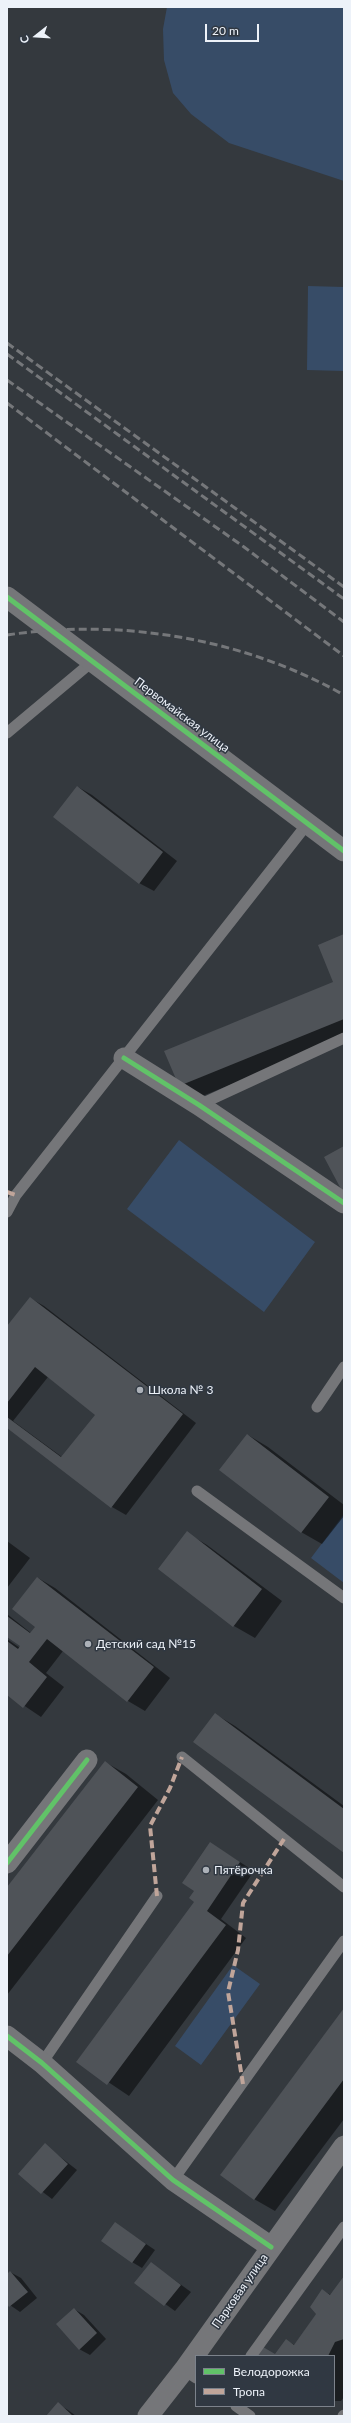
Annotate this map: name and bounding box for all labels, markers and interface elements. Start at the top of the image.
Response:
north arrow [16,16,56,56]
scale bar [207,16,261,42]
text: 20 m [212,23,239,38]
text: С [17,34,31,45]
street label: Первомайская улица [132,675,232,755]
place label: Школа № 3 [148,1383,213,1397]
marker: Школа № 3 [135,1385,145,1395]
place label: Детский сад №15 [96,1637,196,1651]
marker: Детский сад №15 [83,1639,93,1649]
place label: Пятёрочка [214,1863,273,1877]
marker: Пятёрочка [201,1865,211,1875]
street label: Парковая улица [209,2251,271,2331]
legend [195,2355,335,2407]
text: Велодорожка [233,2364,310,2379]
text: Тропа [233,2384,265,2399]

